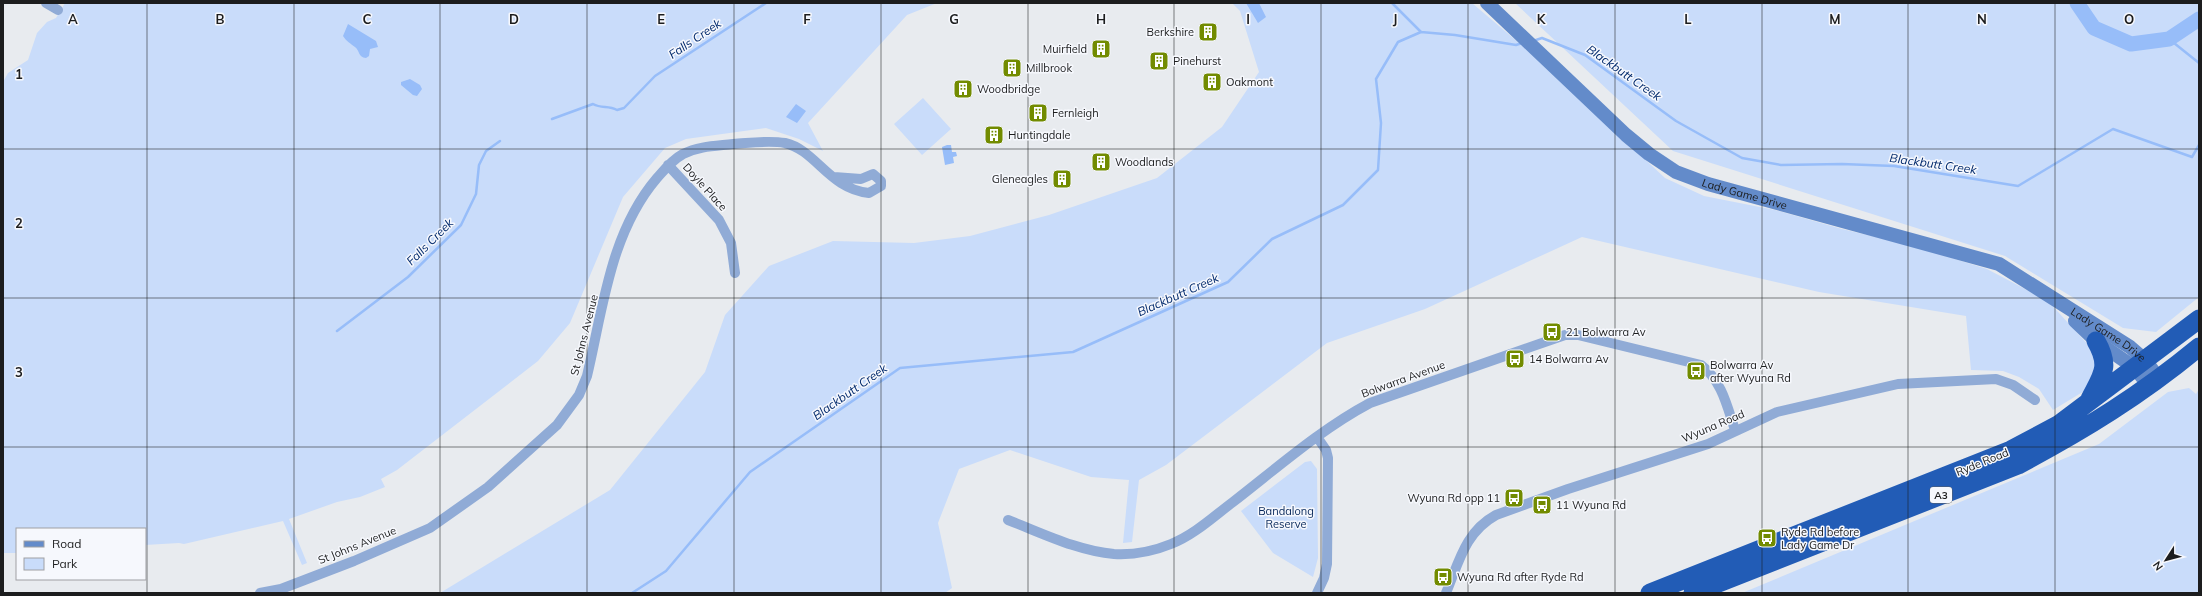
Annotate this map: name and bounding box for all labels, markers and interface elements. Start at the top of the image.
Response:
text: A [68,11,78,27]
text: B [216,11,225,27]
text: C [363,11,372,27]
text: D [509,11,519,27]
text: E [657,11,665,27]
text: F [803,11,811,27]
text: G [949,11,959,27]
text: H [1096,11,1106,27]
text: I [1246,11,1250,27]
text: J [1393,11,1397,27]
text: K [1537,11,1547,27]
text: L [1684,11,1692,27]
text: M [1829,11,1841,27]
text: N [1977,11,1987,27]
text: O [2124,11,2134,27]
water label: Falls Creek [666,15,725,62]
building icon: Berkshire [1197,21,1219,43]
place label: Berkshire [1147,25,1194,39]
building icon: Muirfield [1090,38,1112,60]
water label: Blackbutt Creek [1584,41,1665,104]
place label: Muirfield [1043,42,1087,56]
building icon: Pinehurst [1148,50,1170,72]
place label: Pinehurst [1173,54,1221,68]
building icon: Millbrook [1001,57,1023,79]
place label: Millbrook [1026,61,1072,75]
text: 1 [15,66,23,82]
building icon: Oakmont [1201,71,1223,93]
place label: Oakmont [1226,75,1273,89]
building icon: Woodbridge [952,78,974,100]
place label: Woodbridge [977,82,1040,96]
building icon: Fernleigh [1027,102,1049,124]
place label: Fernleigh [1052,106,1099,120]
building icon: Huntingdale [983,124,1005,146]
place label: Huntingdale [1008,128,1071,142]
water label: Blackbutt Creek [1889,150,1978,177]
building icon: Woodlands [1090,151,1112,173]
place label: Woodlands [1115,155,1173,169]
street label: Doyle Place [680,160,730,214]
building icon: Gleneagles [1051,168,1073,190]
place label: Gleneagles [992,172,1048,186]
street label: Lady Game Drive [1700,175,1789,212]
water label: Falls Creek [403,214,457,268]
text: 2 [15,215,23,231]
water label: Blackbutt Creek [1135,270,1222,319]
street label: St Johns Avenue [567,293,601,377]
street label: Lady Game Drive [2068,304,2149,365]
bus stop icon: 21 Bolwarra Av [1541,321,1563,343]
place label: 21 Bolwarra Av [1566,325,1646,339]
bus stop icon: 14 Bolwarra Av [1504,348,1526,370]
place label: 14 Bolwarra Av [1529,352,1609,366]
street label: Bolwarra Avenue [1359,357,1447,401]
place label: Bolwarra Av after Wyuna Rd [1710,358,1791,385]
water label: Blackbutt Creek [810,360,891,423]
bus stop icon: Bolwarra Av after Wyuna Rd [1685,360,1707,382]
text: 3 [15,364,23,380]
street label: Wyuna Road [1679,406,1747,446]
street label: Ryde Road [1954,445,2010,479]
bus stop icon: Wyuna Rd opp 11 [1503,487,1525,509]
road number: A3 [1930,487,1952,503]
place label: Wyuna Rd opp 11 [1407,491,1500,505]
bus stop icon: 11 Wyuna Rd [1531,494,1553,516]
place label: 11 Wyuna Rd [1556,498,1626,512]
park label: Bandalong Reserve [1258,504,1314,531]
street label: St Johns Avenue [316,523,398,567]
place label: Ryde Rd before Lady Game Dr [1781,525,1859,552]
bus stop icon: Ryde Rd before Lady Game Dr [1756,527,1778,549]
legend [16,528,146,580]
text: Road [52,536,81,551]
north arrow [2146,540,2186,580]
text: Park [52,556,78,571]
text: N [2150,558,2166,573]
bus stop icon: Wyuna Rd after Ryde Rd [1432,566,1454,588]
place label: Wyuna Rd after Ryde Rd [1457,570,1584,584]

